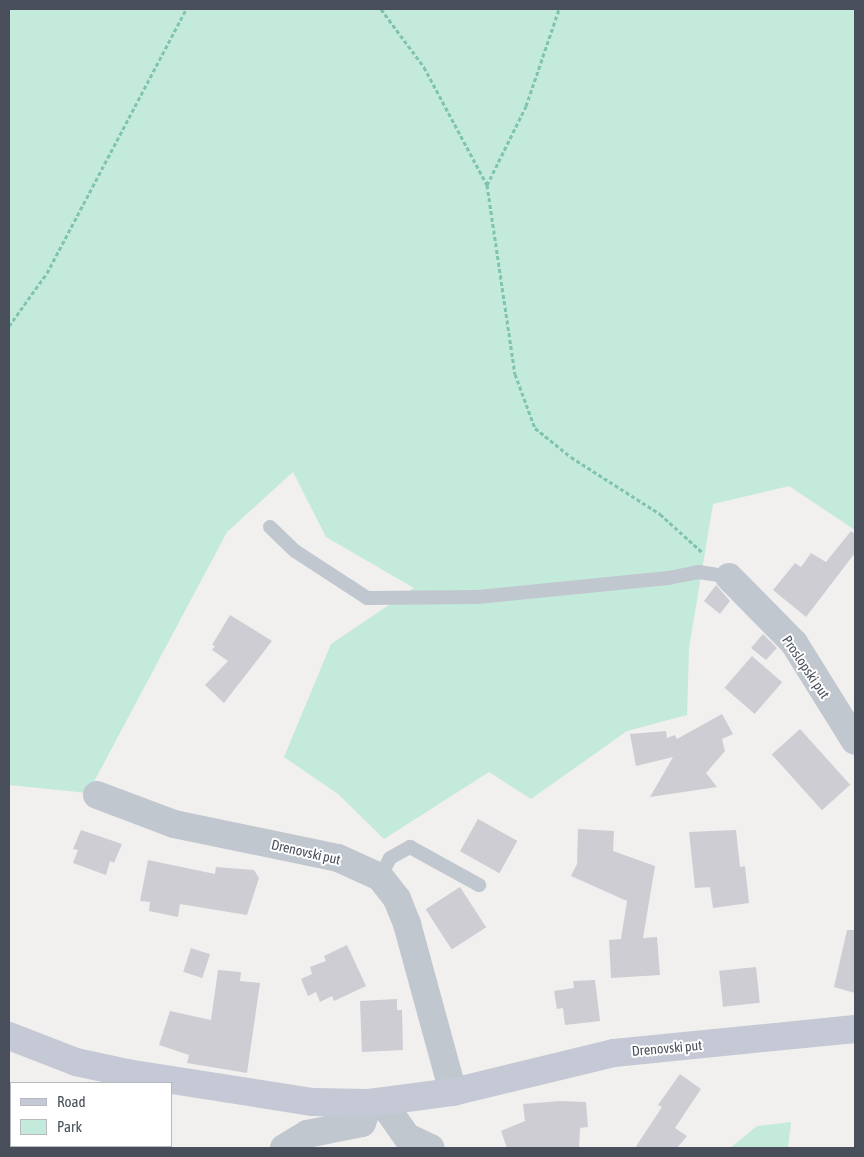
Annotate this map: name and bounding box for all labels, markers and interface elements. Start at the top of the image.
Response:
street label: Proslopski put [779,632,833,702]
street label: Drenovski put [270,836,342,868]
street label: Drenovski put [631,1037,703,1059]
legend [10,1082,172,1147]
text: Road [57,1093,86,1110]
text: Park [57,1118,82,1135]

